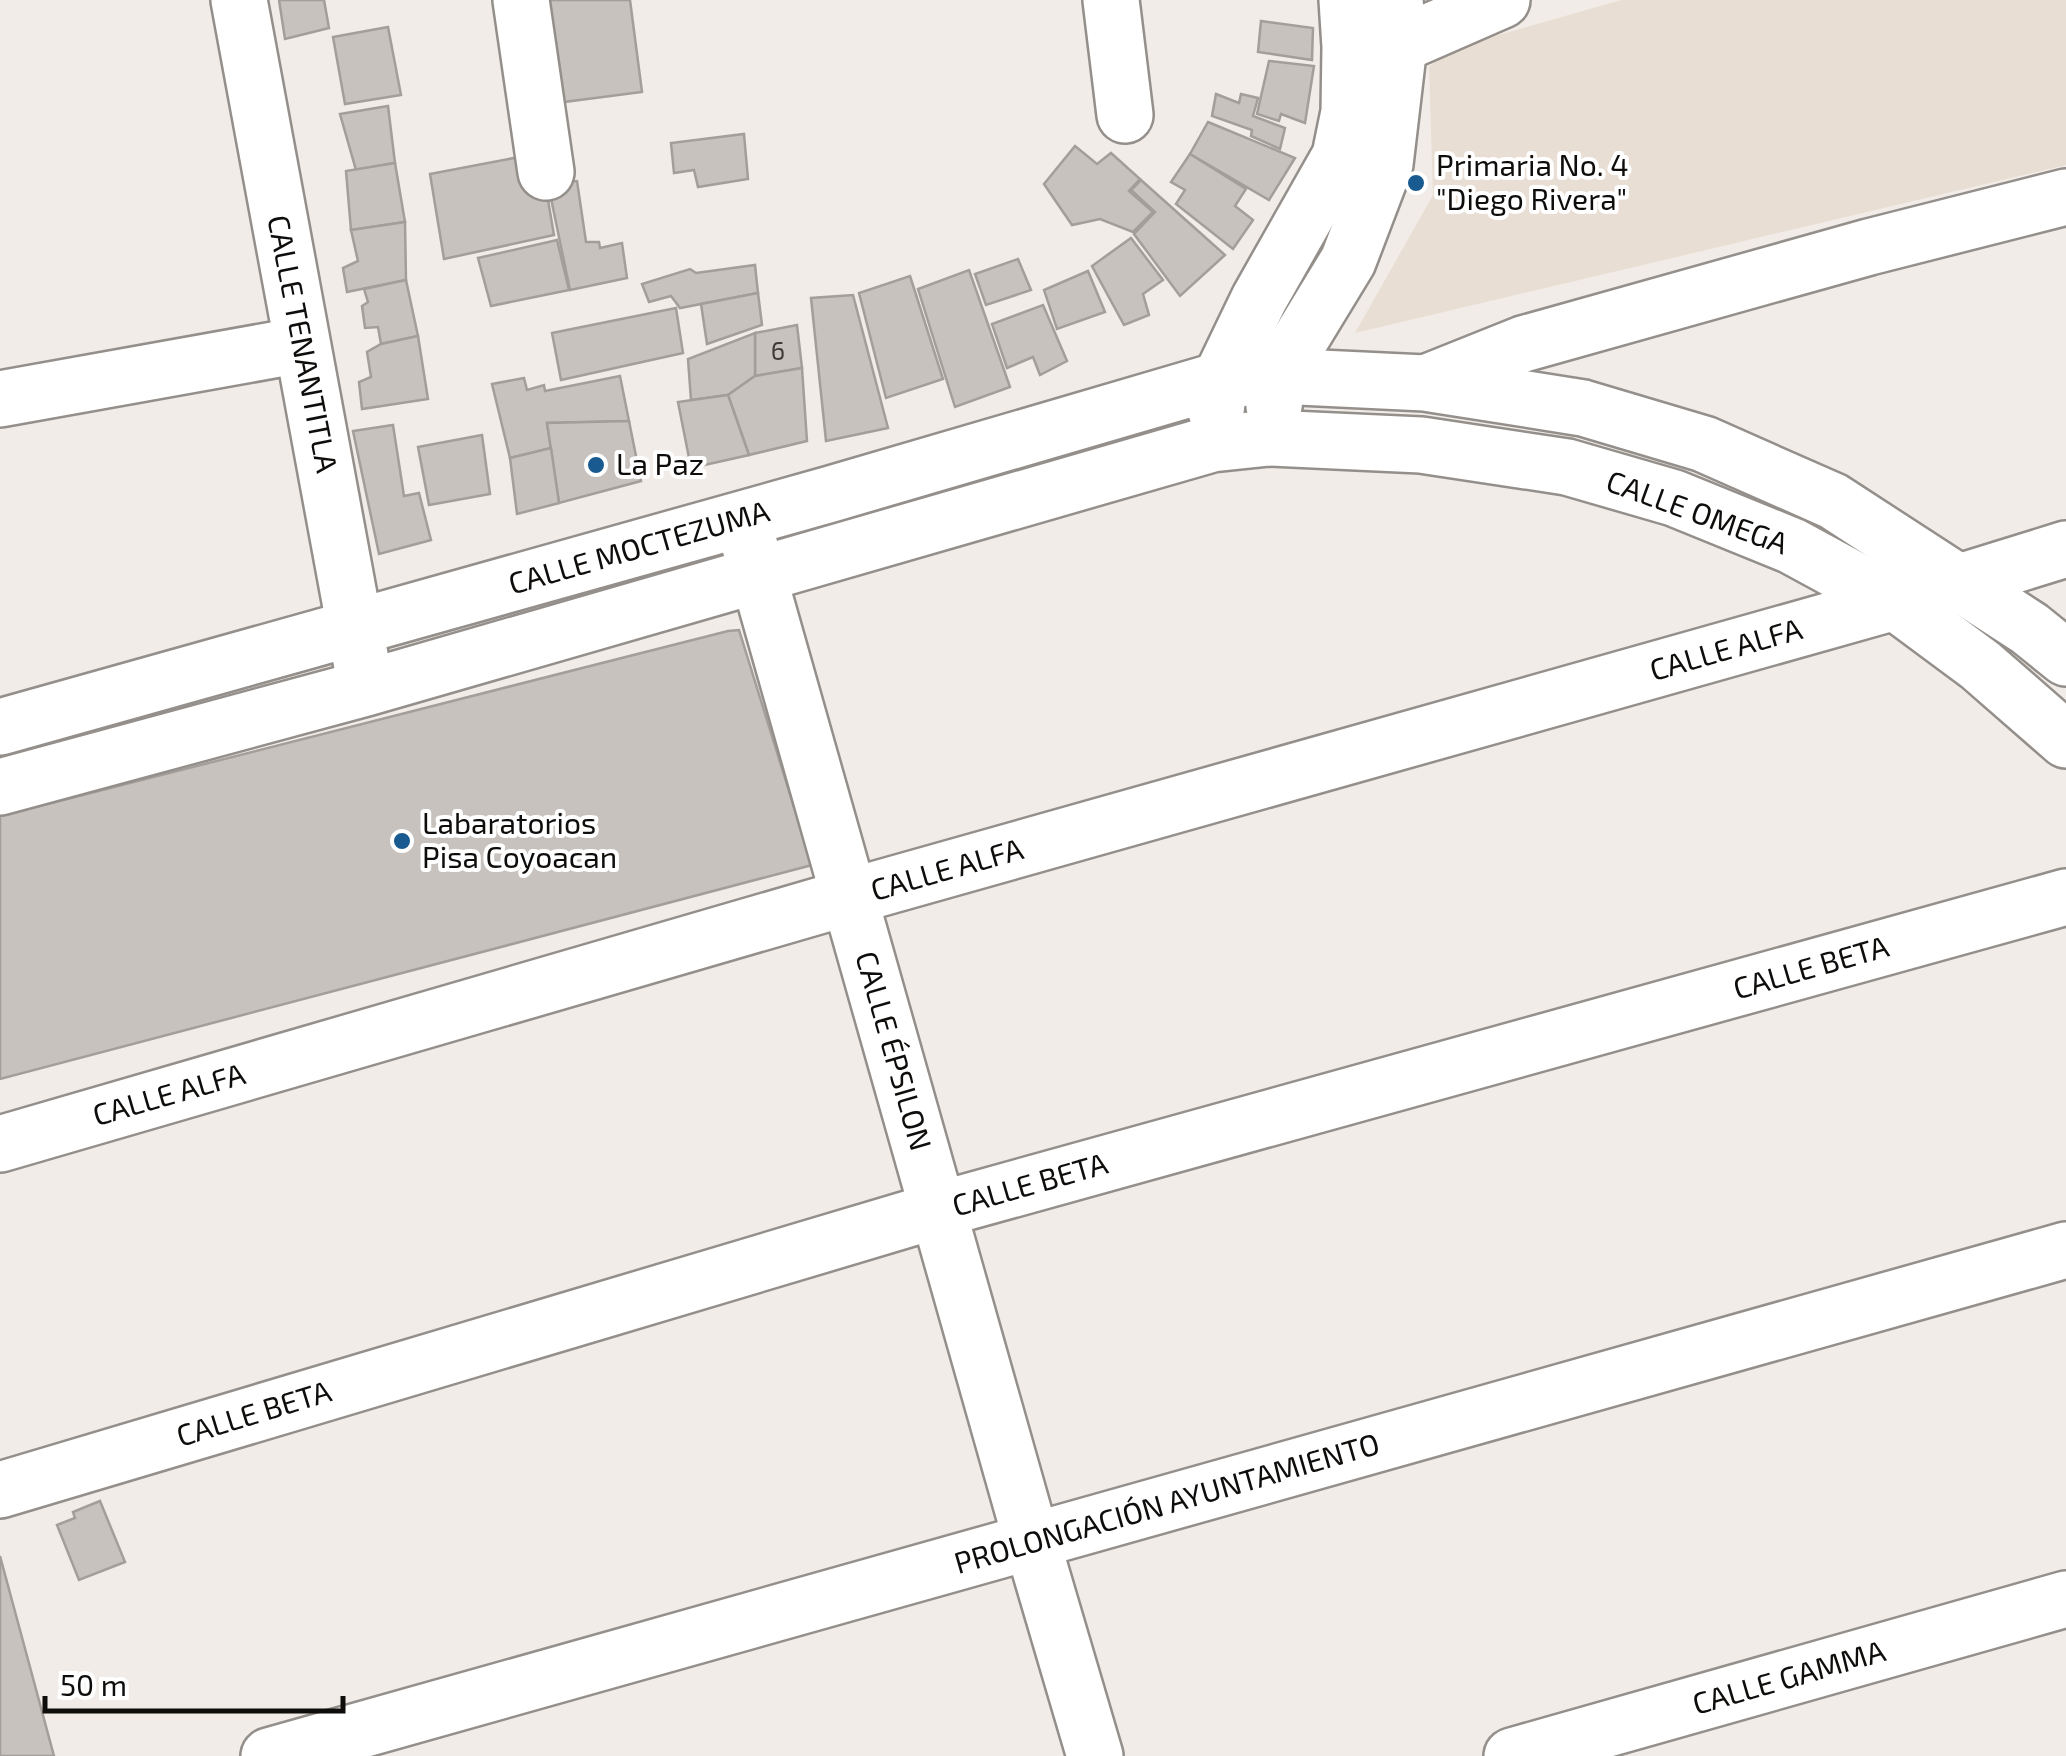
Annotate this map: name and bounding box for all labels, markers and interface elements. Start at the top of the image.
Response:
place label: Primaria No. 4 "Diego Rivera" [1436,146,1629,216]
marker: Primaria No. 4 "Diego Rivera" [1405,172,1427,194]
street label: CALLE TENANTITLA [261,212,347,476]
house number: 6 [771,335,785,365]
place label: La Paz [616,445,704,481]
marker: La Paz [585,454,607,476]
street label: CALLE OMEGA [1602,462,1794,561]
street label: CALLE MOCTEZUMA [504,492,773,601]
street label: CALLE ALFA [1645,609,1806,687]
place label: Labaratorios Pisa Coyoacan [422,804,617,874]
street label: CALLE ALFA [866,829,1027,907]
marker: Labaratorios Pisa Coyoacan [391,830,413,852]
street label: CALLE BETA [1729,927,1893,1005]
street label: CALLE ÉPSILON [849,947,941,1154]
street label: CALLE ALFA [88,1054,249,1132]
street label: CALLE BETA [948,1144,1112,1222]
street label: CALLE BETA [172,1371,335,1453]
street label: PROLONGACIÓN AYUNTAMIENTO [950,1424,1383,1580]
street label: CALLE GAMMA [1688,1631,1889,1721]
scale bar [45,1651,342,1713]
text: 50 m [60,1666,127,1702]

